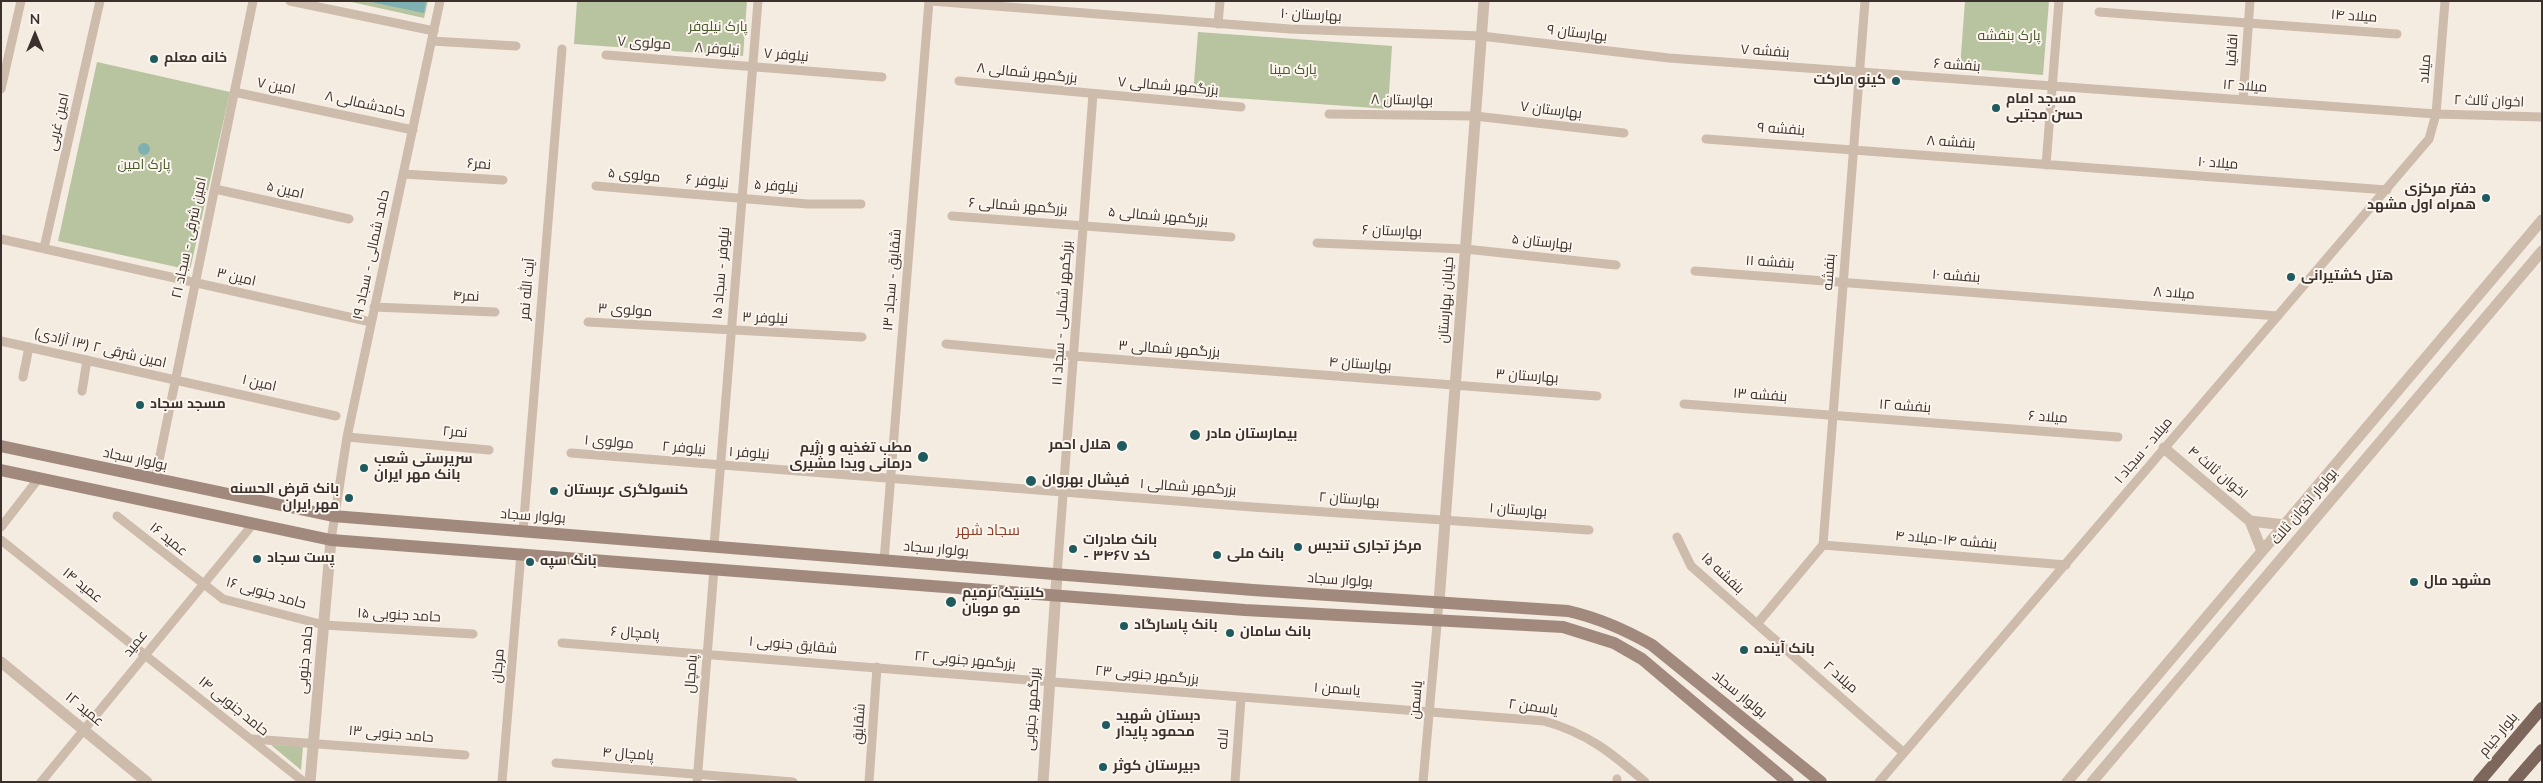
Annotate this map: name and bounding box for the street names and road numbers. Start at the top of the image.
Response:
street label: بهارستان ۱۰ [1280,6,1342,26]
street label: میلاد ۱۴ [2330,7,2378,27]
street label: بهارستان ۹ [1546,22,1608,46]
street label: اقاقیا [2223,33,2243,67]
street label: مولوی ۷ [617,34,671,54]
street label: نیلوفر ۸ [694,40,740,60]
street label: بنفشه ۷ [1740,42,1790,62]
street label: نیلوفر ۷ [763,46,809,66]
street label: میلاد [2417,54,2435,84]
street label: بنفشه ۶ [1933,56,1981,76]
street label: بزرگمهر شمالی ۸ [976,60,1078,88]
street label: بزرگمهر شمالی ۷ [1117,74,1219,100]
street label: امین ۷ [255,75,297,99]
street label: میلاد ۱۲ [2222,77,2268,97]
street label: حامدشمالی ۸ [323,88,407,122]
street label: امین غربی [44,91,74,153]
street label: بهارستان ۸ [1371,92,1433,110]
street label: اخوان ثالث ۲ [2454,92,2524,112]
street label: بهارستان ۷ [1519,99,1583,123]
street label: بنفشه ۹ [1757,120,1805,140]
street label: بنفشه ۸ [1926,133,1976,153]
street label: میلاد ۱۰ [2197,154,2239,174]
street label: نمر۶ [466,156,492,174]
street label: مولوی ۵ [607,165,661,187]
street label: نیلوفر ۶ [685,172,729,192]
street label: امین شرقی - سجاد ۲۱ [169,176,211,300]
street label: نیلوفر ۵ [753,177,799,197]
street label: امین ۵ [265,179,305,203]
street label: حامد شمالی - سجاد ۱۹ [350,188,394,322]
street label: بزرگمهر شمالی ۶ [968,195,1068,219]
street label: بزرگمهر شمالی ۵ [1107,204,1209,230]
street label: بهارستان ۶ [1362,223,1422,241]
street label: نیلوفر - سجاد ۱۵ [710,226,734,320]
street label: شقایق - سجاد ۱۳ [880,228,906,332]
street label: بهارستان ۵ [1511,231,1573,255]
street label: بزرگمهر شمالی - سجاد ۱۱ [1050,240,1076,386]
street label: بنفشه ۱۱ [1745,253,1795,273]
street label: بنفشه [1820,253,1840,291]
street label: خیابان بهارستان [1436,256,1458,344]
street label: آیت الله نمر [517,257,539,321]
street label: امین ۳ [215,265,257,291]
street label: بنفشه ۱۰ [1931,267,1981,287]
street label: میلاد ۸ [2153,284,2195,304]
street label: نمر۴ [452,288,480,306]
street label: مولوی ۳ [597,301,653,321]
street label: نیلوفر ۳ [742,310,788,328]
street label: امین شرقی ۲ (۱۳ آزادی) [32,326,168,372]
street label: بزرگمهر شمالی ۳ [1118,338,1220,362]
street label: بهارستان ۴ [1328,354,1392,376]
street label: بهارستان ۳ [1495,366,1559,388]
street label: امین ۱ [240,372,278,396]
street label: بنفشه ۱۳ [1732,386,1788,406]
street label: بنفشه ۱۲ [1878,397,1932,417]
street label: میلاد ۶ [2028,408,2068,428]
street label: میلاد - سجاد ۱ [2111,414,2177,488]
street label: نمر۲ [442,424,468,442]
street label: مولوی ۱ [584,432,634,454]
street label: نیلوفر ۲ [661,439,707,459]
street label: اخوان ثالث ۴ [2184,443,2250,503]
street label: نیلوفر ۱ [728,444,770,464]
street label: بولوار سجاد [101,445,169,475]
street label: بولوار اخوان ثالث [2268,465,2342,549]
street label: بزرگمهر شمالی ۱ [1139,476,1237,500]
street label: بهارستان ۲ [1318,489,1380,511]
street label: بهارستان ۱ [1489,501,1547,521]
street label: بولوار سجاد [500,506,566,528]
street label: عمید ۱۶ [146,520,190,560]
street label: بنفشه ۱۴-میلاد ۴ [1894,528,1998,554]
street label: بولوار سجاد [903,539,969,561]
street label: بنفشه ۱۵ [1697,550,1747,598]
street label: عمید ۱۴ [59,565,105,607]
street label: بولوار سجاد [1307,570,1373,592]
street label: حامد جنوبی ۱۶ [224,575,308,613]
street label: حامد جنوبی ۱۵ [357,605,441,627]
street label: پامچال ۶ [610,624,660,644]
street label: حامد جنوبی [295,625,317,695]
street label: عمید [120,627,152,661]
street label: شقایق جنوبی ۱ [748,634,838,658]
street label: مرجان [489,648,509,684]
street label: بزرگمهر جنوبی ۲۲ [913,648,1017,674]
street label: پامچال [682,654,702,694]
street label: میلاد ۲ [1819,658,1861,698]
street label: بزرگمهر جنوبی ۲۳ [1094,663,1200,689]
street label: بزرگمهر جنوبی [1022,667,1044,751]
street label: بولوار سجاد [1708,668,1770,722]
street label: حامد جنوبی ۱۴ [195,674,271,740]
street label: یاسمن ۱ [1313,680,1361,700]
street label: یاسمن [1407,680,1427,720]
street label: عمید ۱۲ [61,689,107,731]
street label: یاسمن ۲ [1507,696,1559,720]
street label: شقایق [850,703,870,745]
street label: بلوار خیام [2476,710,2522,760]
street label: حامد جنوبی ۱۳ [348,723,434,747]
street label: لاله [1215,728,1233,750]
street label: پامچال ۴ [602,745,654,765]

